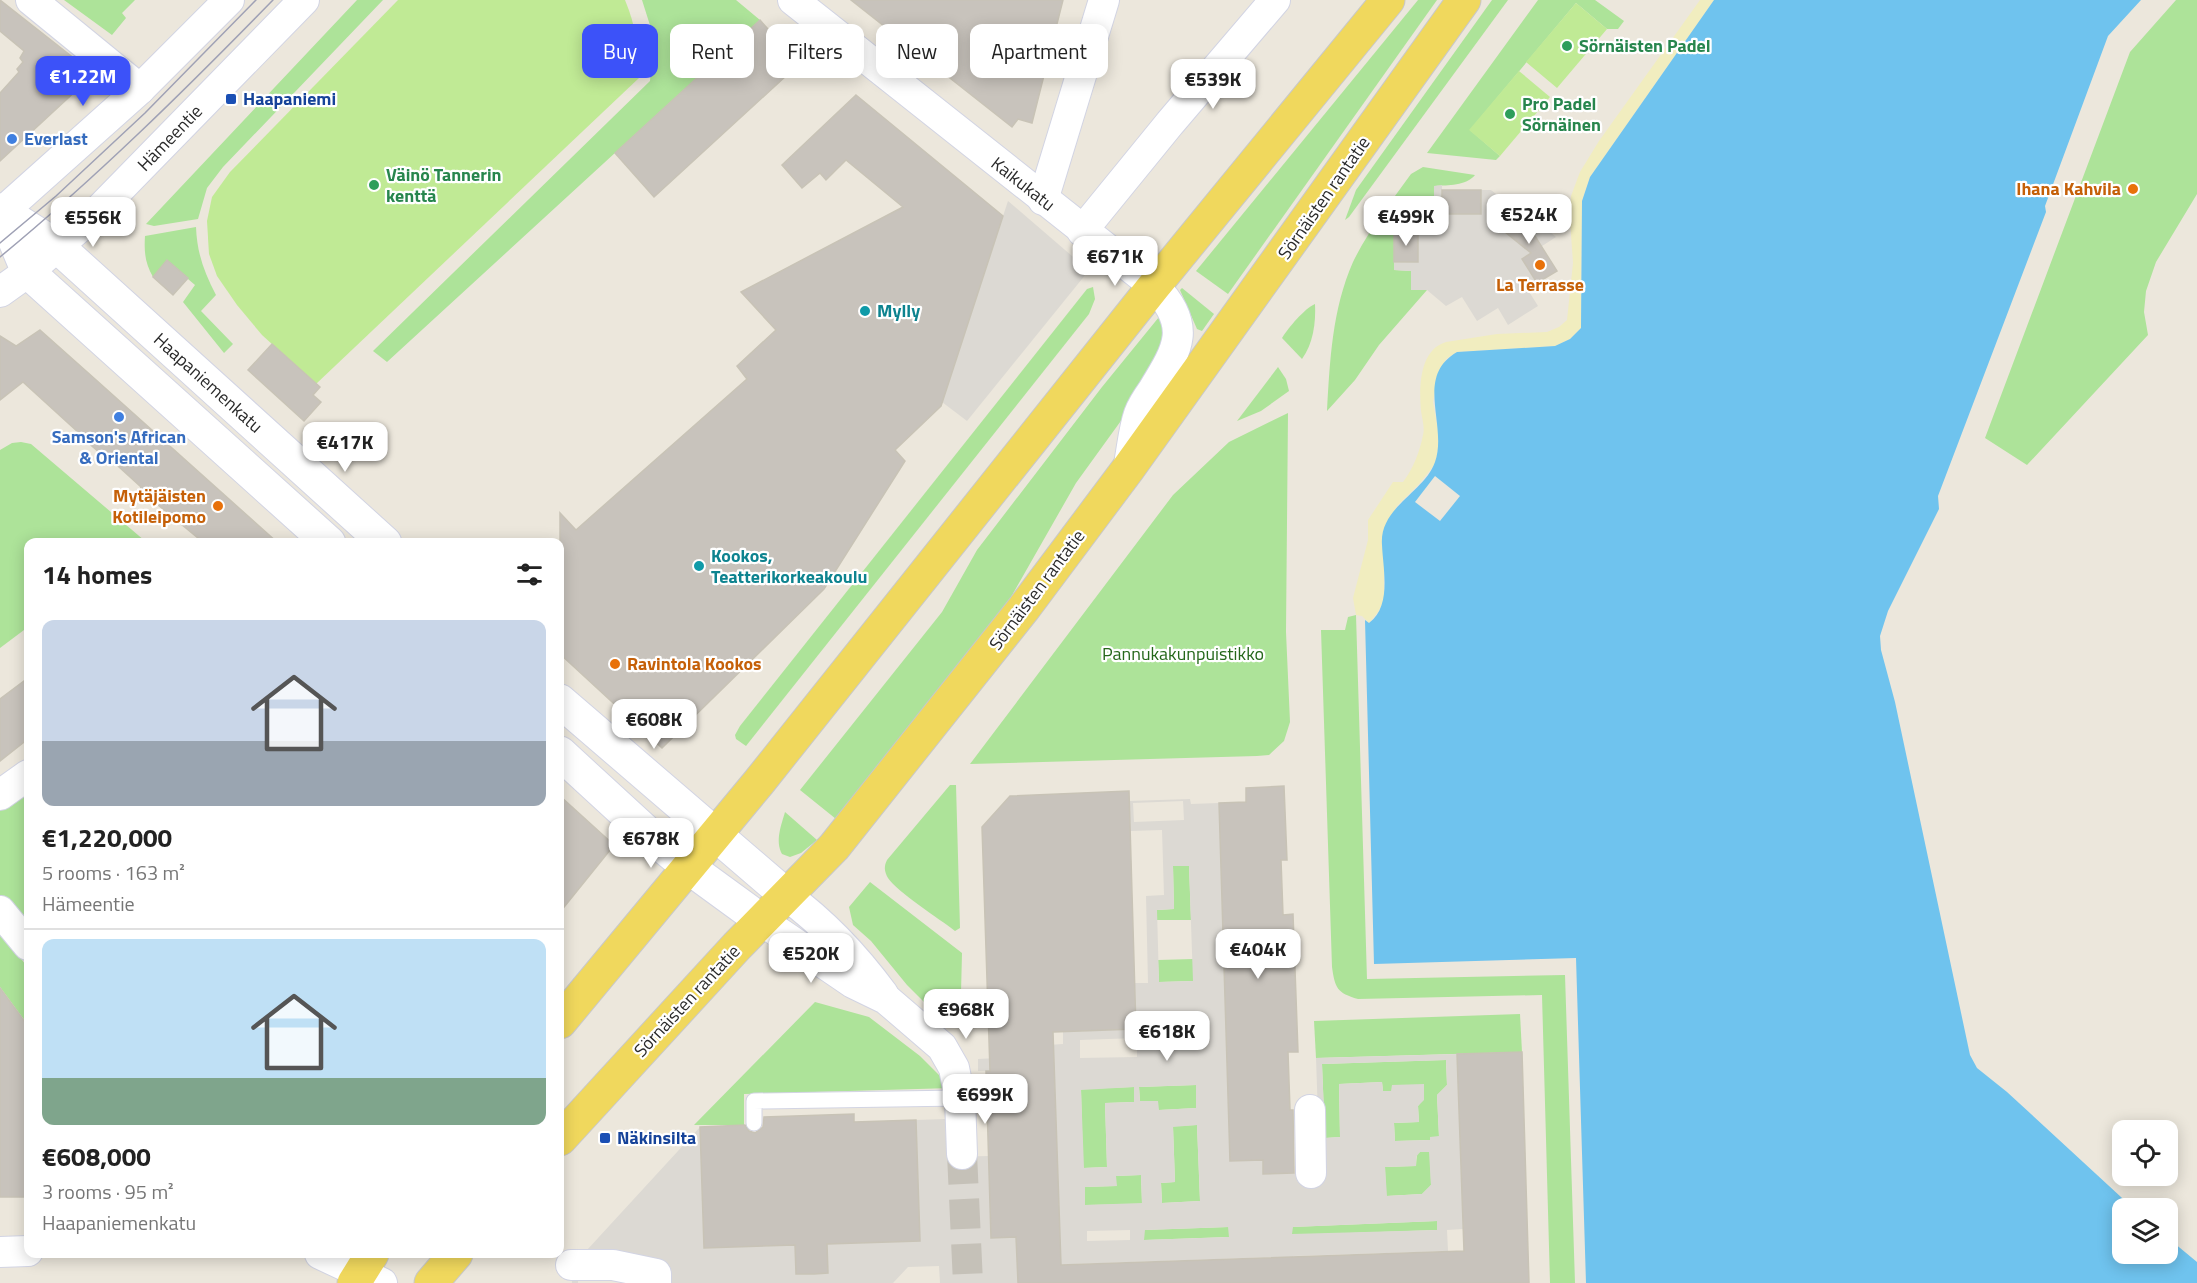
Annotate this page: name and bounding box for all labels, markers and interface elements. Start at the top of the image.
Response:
chip: Buy [582,24,658,78]
chip: Rent [670,24,754,78]
chip: Filters [766,24,864,78]
chip: New [876,24,958,78]
chip: Apartment [970,24,1108,78]
place label: Sörnäisten Padel [1579,32,1711,59]
marker: Sörnäisten Padel [1560,39,1574,53]
pin: €1.22M [34,56,132,107]
pin: €539K [1171,59,1255,110]
text: €1.22M [49,60,117,91]
text: €539K [1185,63,1241,94]
place label: Haapaniemi [243,85,336,112]
place label: Pro Padel Sörnäinen [1522,90,1601,138]
marker: Haapaniemi [224,92,238,106]
street label: Hämeentie [131,98,208,177]
marker: Pro Padel Sörnäinen [1503,107,1517,121]
place label: Everlast [24,125,88,152]
street label: Sörnäisten rantatie [1271,131,1376,265]
marker: Everlast [5,132,19,146]
street label: Kaikukatu [986,150,1061,217]
place label: Väinö Tannerin kenttä [386,161,502,209]
place label: Ihana Kahvila [2016,175,2121,202]
marker: Väinö Tannerin kenttä [367,178,381,192]
marker: Ihana Kahvila [2126,182,2140,196]
pin: €524K [1487,194,1571,245]
pin: €499K [1364,196,1448,247]
pin: €556K [51,197,135,248]
text: €524K [1501,198,1557,229]
text: €499K [1378,200,1434,231]
text: €556K [65,201,121,232]
pin: €671K [1073,236,1157,287]
text: €671K [1087,240,1143,271]
marker: La Terrasse [1533,258,1547,272]
place label: La Terrasse [1496,271,1584,298]
place label: Mylly [877,297,920,324]
marker: Mylly [858,304,872,318]
street label: Haapaniemenkatu [148,326,269,439]
marker: Samson's African & Oriental [112,410,126,424]
pin: €417K [303,422,387,473]
place label: Samson's African & Oriental [52,423,186,471]
text: €417K [317,426,373,457]
place label: Mytäjäisten Kotileipomo [112,482,206,530]
marker: Mytäjäisten Kotileipomo [211,499,225,513]
street label: Sörnäisten rantatie [982,524,1091,656]
place label: Kookos, Teatterikorkeakoulu [711,542,868,590]
text: 14 homes [42,555,152,594]
icon: filters [513,558,546,591]
marker: Kookos, Teatterikorkeakoulu [692,559,706,573]
park label: Pannukakunpuistikko [1102,640,1264,667]
place label: Ravintola Kookos [627,650,762,677]
marker: Ravintola Kookos [608,657,622,671]
icon: home [240,659,348,767]
pin: €608K [612,699,696,750]
text: €608K [626,703,682,734]
text: €1,220,000 [42,818,172,857]
pin: €678K [609,818,693,869]
text: €678K [623,822,679,853]
text: 5 rooms · 163 m² [42,857,185,888]
text: Hämeentie [42,888,135,919]
pin: €404K [1216,929,1300,980]
pin: €520K [769,933,853,984]
text: €404K [1230,933,1286,964]
text: €520K [783,937,839,968]
street label: Sörnäisten rantatie [627,938,746,1063]
icon: home [240,978,348,1086]
pin: €968K [924,989,1008,1040]
text: €968K [938,993,994,1024]
pin: €618K [1125,1011,1209,1062]
text: €618K [1139,1015,1195,1046]
pin: €699K [943,1074,1027,1125]
text: €699K [957,1078,1013,1109]
map controls [2112,1120,2178,1264]
button: locate [2112,1120,2178,1186]
place label: Näkinsilta [617,1124,696,1151]
marker: Näkinsilta [598,1131,612,1145]
text: €608,000 [42,1137,151,1176]
text: 3 rooms · 95 m² [42,1176,174,1207]
button: layers [2112,1198,2178,1264]
text: Haapaniemenkatu [42,1207,196,1238]

